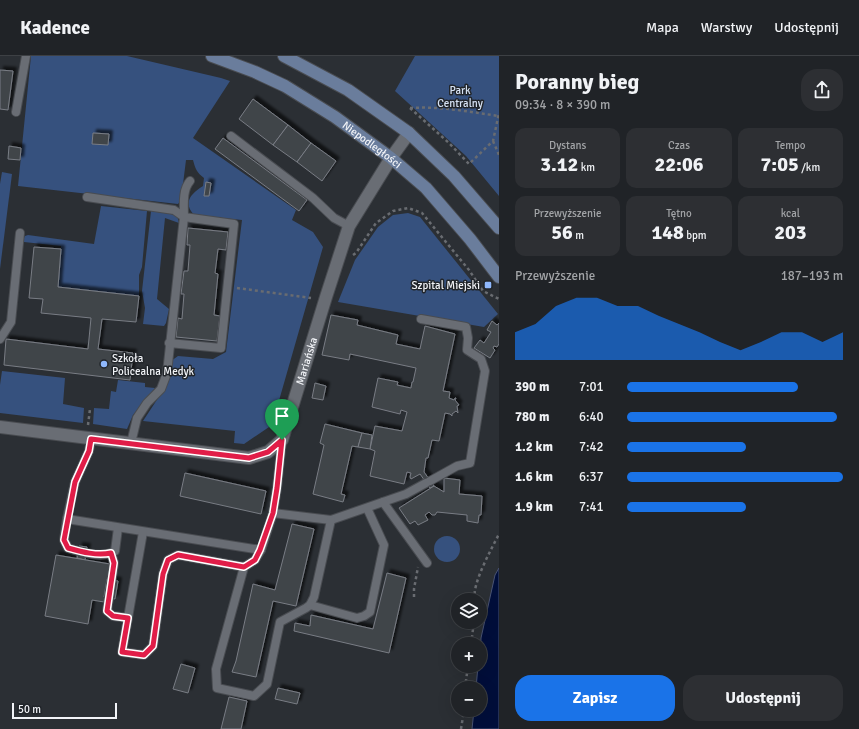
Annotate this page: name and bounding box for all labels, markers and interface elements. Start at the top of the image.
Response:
text: Kadence [20,16,90,40]
text: Mapa [646,19,679,36]
text: Warstwy [701,19,752,36]
text: Udostępnij [774,19,839,36]
text: Poranny bieg [515,68,639,95]
button: share [801,69,843,111]
park label: Park Centralny [437,84,484,110]
text: 09:34 · 8 × 390 m [515,97,610,113]
street label: Niepodległości [340,118,404,171]
text: Dystans [549,139,586,152]
text: Czas [668,139,690,152]
text: Tempo [775,139,805,152]
text: 3.12 [540,152,578,177]
text: 22:06 [654,152,704,177]
text: 7:05 [761,152,799,177]
text: km [578,161,595,174]
text: /km [799,161,820,174]
text: Przewyższenie [534,207,602,220]
text: Tętno [666,207,692,220]
text: kcal [781,207,800,220]
text: 56 [551,220,573,245]
text: 148 [651,220,684,245]
text: 203 [774,220,807,245]
text: m [573,229,584,242]
text: bpm [684,229,707,242]
text: Przewyższenie [515,268,595,284]
text: 187–193 m [781,268,843,284]
place label: Szpital Miejski [412,279,480,292]
marker: Szpital Miejski [483,280,493,290]
street label: Mariańska [293,335,320,386]
place label: Szkoła Policealna Medyk [112,352,195,378]
marker: Szkoła Policealna Medyk [99,359,109,369]
text: 390 m [515,379,549,395]
text: 7:01 [579,379,604,395]
pin [265,399,299,440]
icon: arrive [271,405,293,427]
text: 780 m [515,409,549,425]
text: 6:40 [579,409,604,425]
text: 1.2 km [515,439,553,455]
text: 7:42 [579,439,604,455]
text: 1.6 km [515,469,553,485]
text: 6:37 [579,469,604,485]
text: 1.9 km [515,499,553,515]
text: 7:41 [579,499,604,515]
map controls [451,593,487,717]
button: layers [451,593,487,629]
button: + [451,637,487,673]
button: Zapisz [515,675,675,721]
button: Udostępnij [683,675,843,721]
button: − [451,681,487,717]
scale bar [12,701,117,720]
text: 50 m [18,703,41,716]

